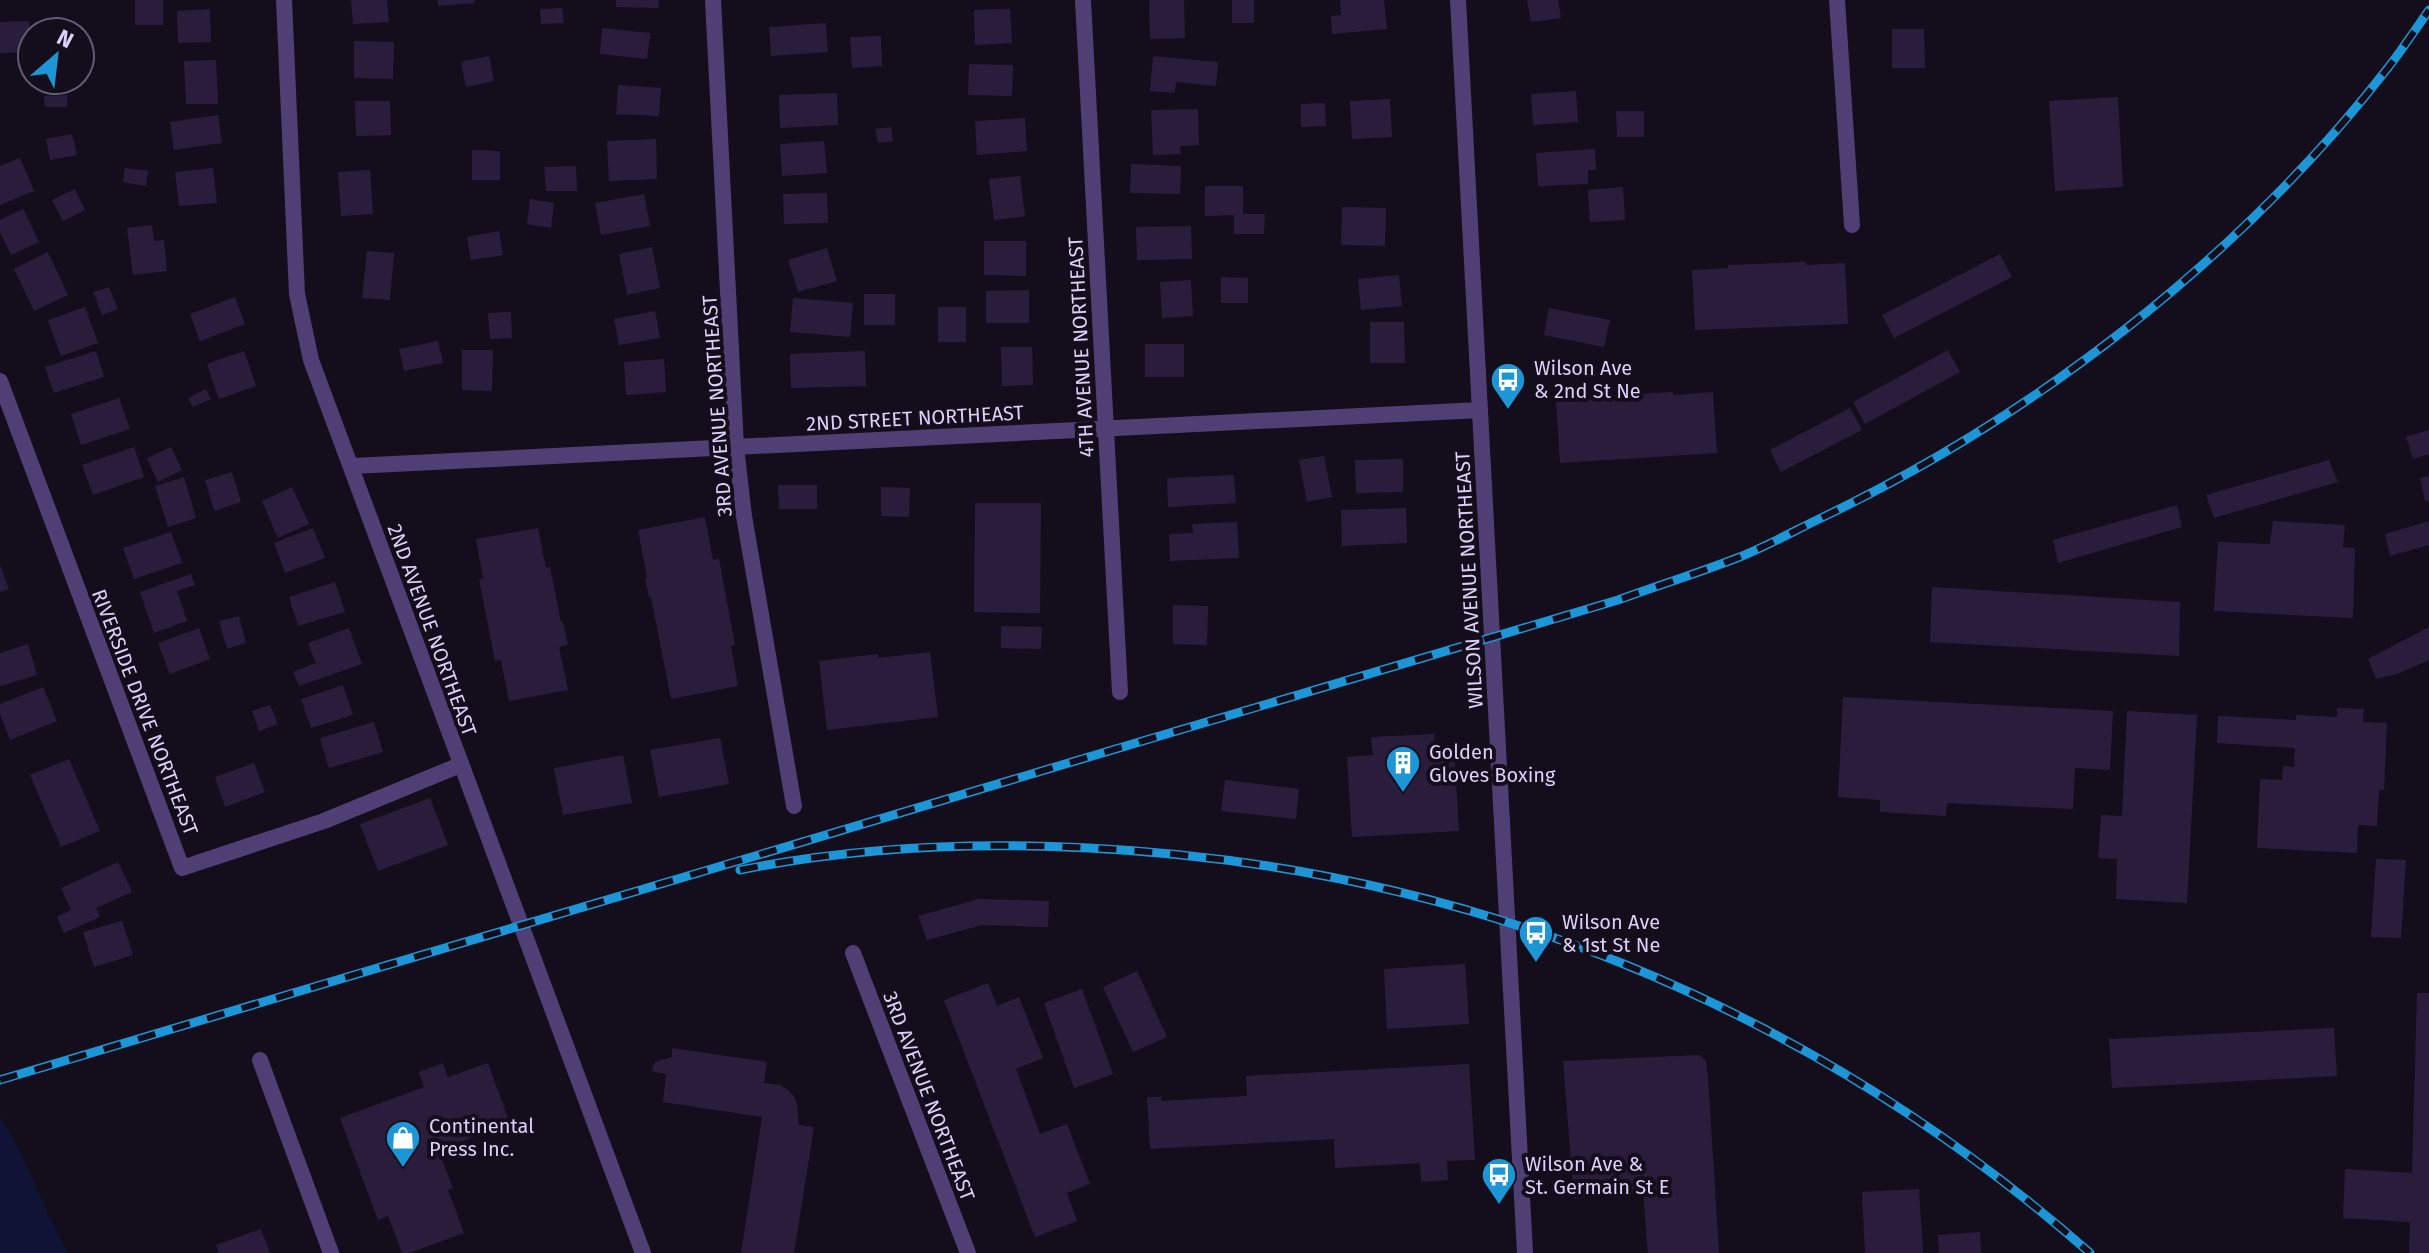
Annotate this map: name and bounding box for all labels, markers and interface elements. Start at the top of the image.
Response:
north arrow [16,16,96,96]
text: N [52,23,78,54]
street label: 4TH AVENUE NORTHEAST [1063,235,1099,458]
street label: 3RD AVENUE NORTHEAST [697,294,737,518]
place label: Wilson Ave & 2nd St Ne [1534,356,1641,403]
bus stop icon: Wilson Ave & 2nd St Ne [1489,361,1527,411]
street label: 2ND STREET NORTHEAST [806,400,1025,436]
street label: WILSON AVENUE NORTHEAST [1450,450,1488,709]
street label: 2ND AVENUE NORTHEAST [382,521,482,740]
street label: RIVERSIDE DRIVE NORTHEAST [87,586,203,839]
place label: Golden Gloves Boxing [1429,740,1556,787]
building icon: Golden Gloves Boxing [1384,744,1422,794]
place label: Wilson Ave & 1st St Ne [1562,910,1660,957]
bus stop icon: Wilson Ave & 1st St Ne [1517,914,1555,964]
street label: 3RD AVENUE NORTHEAST [878,988,980,1205]
place label: Continental Press Inc. [429,1114,534,1161]
shop icon: Continental Press Inc. [384,1119,422,1169]
place label: Wilson Ave & St. Germain St E [1525,1152,1669,1199]
bus stop icon: Wilson Ave & St. Germain St E [1480,1156,1518,1206]

